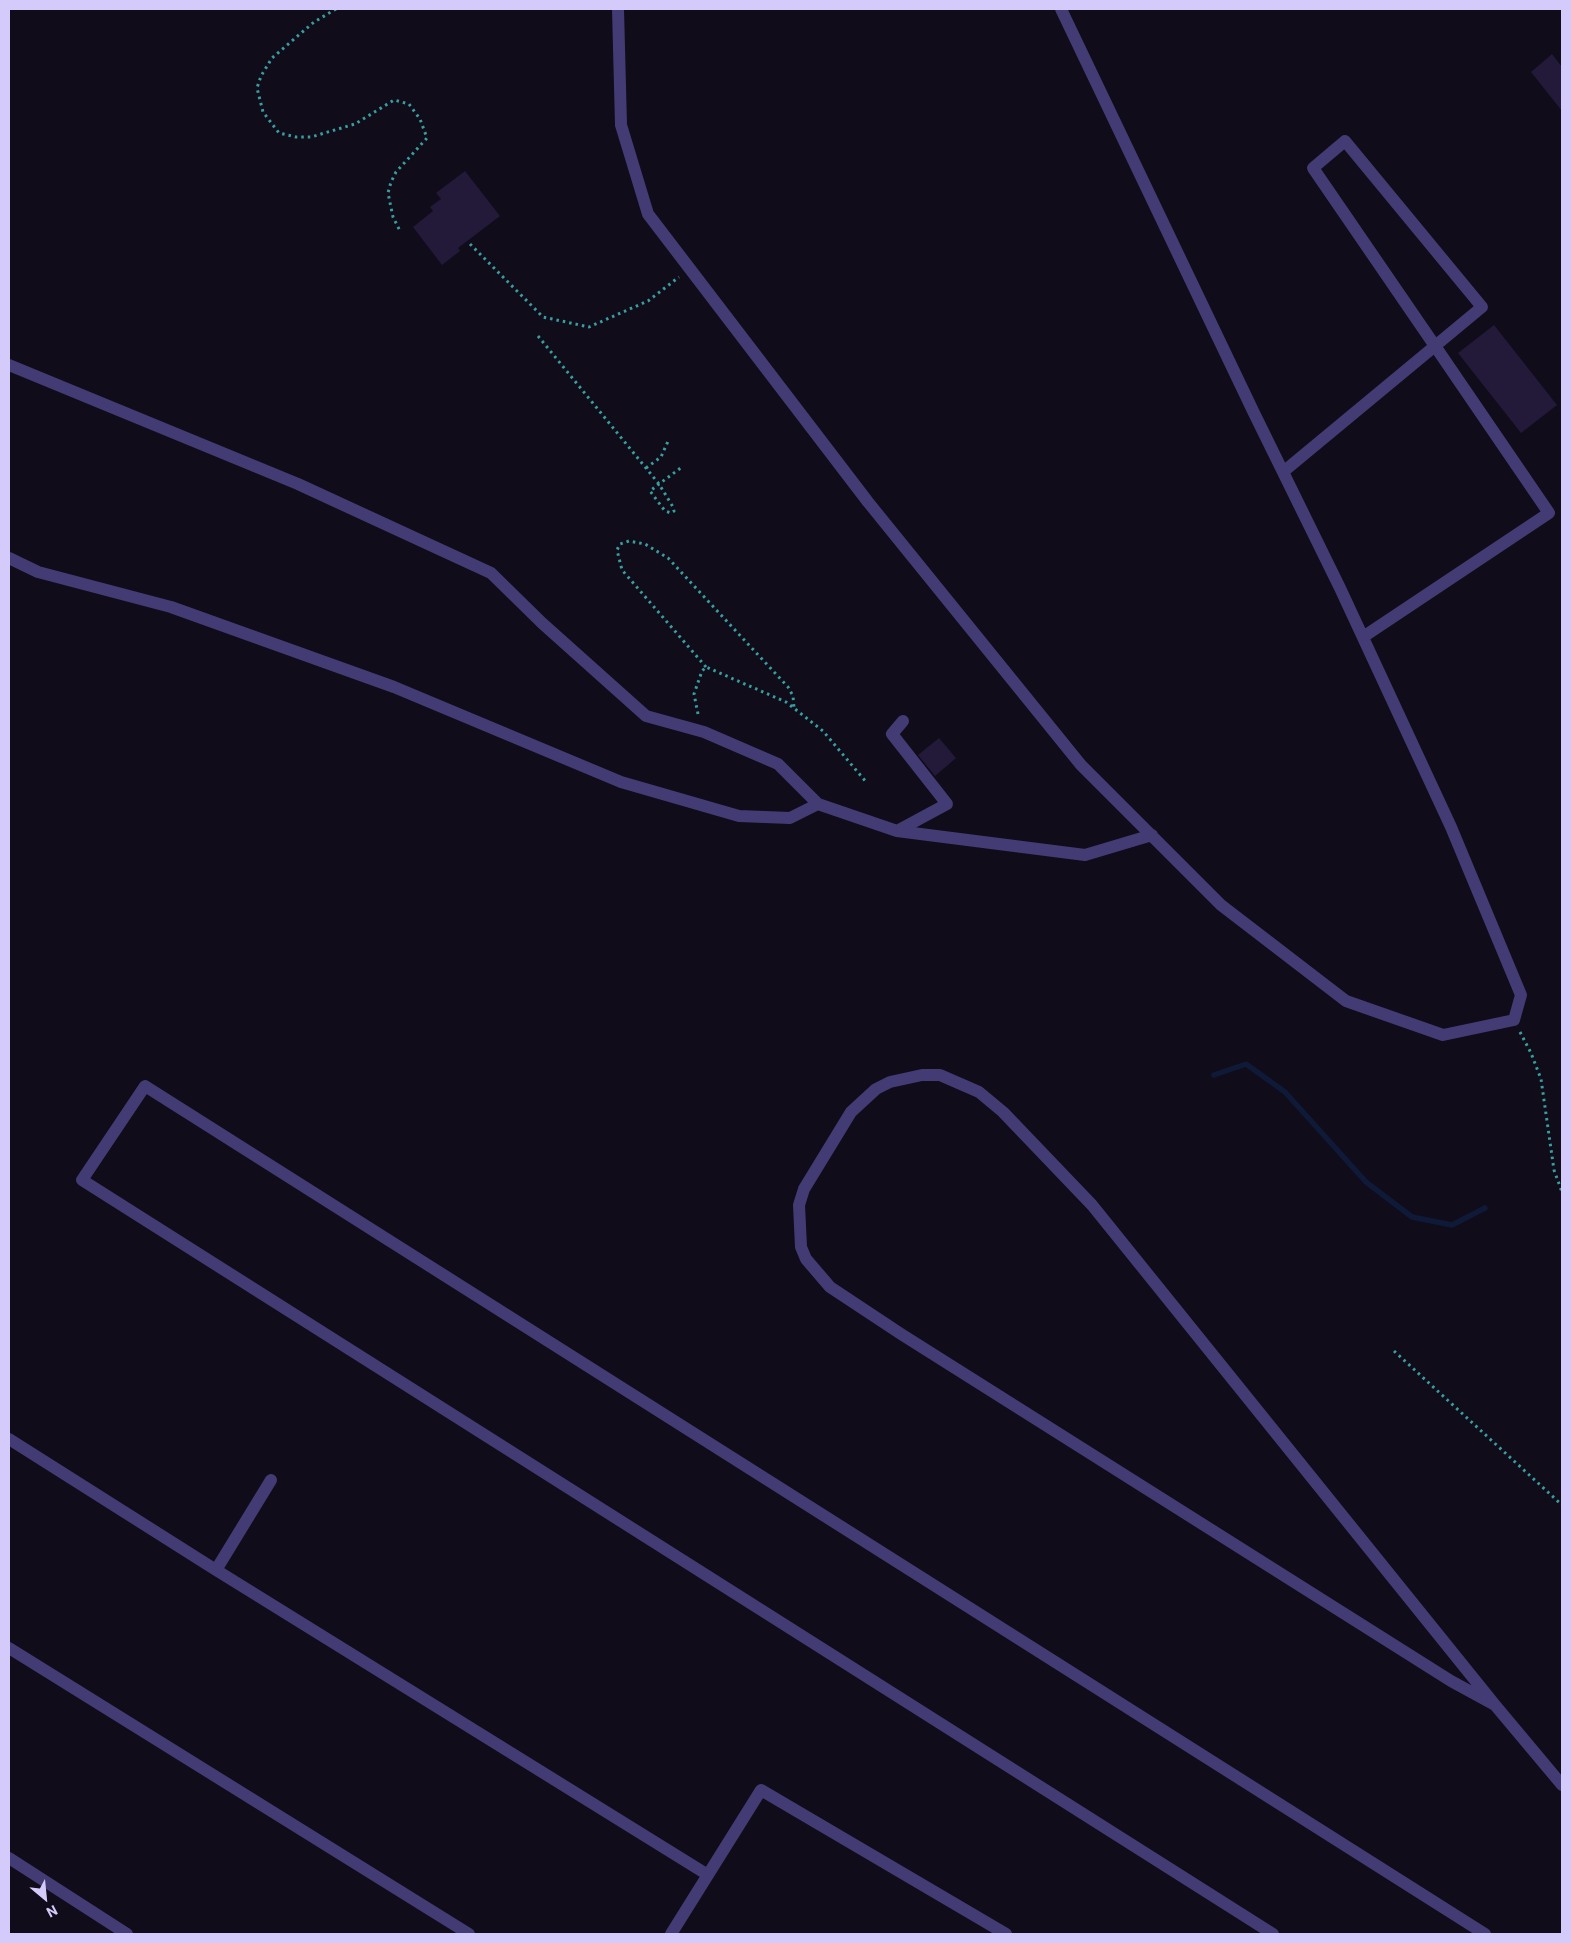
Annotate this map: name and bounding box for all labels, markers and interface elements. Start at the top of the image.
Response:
north arrow [20,1873,70,1923]
text: N [44,1902,60,1921]

